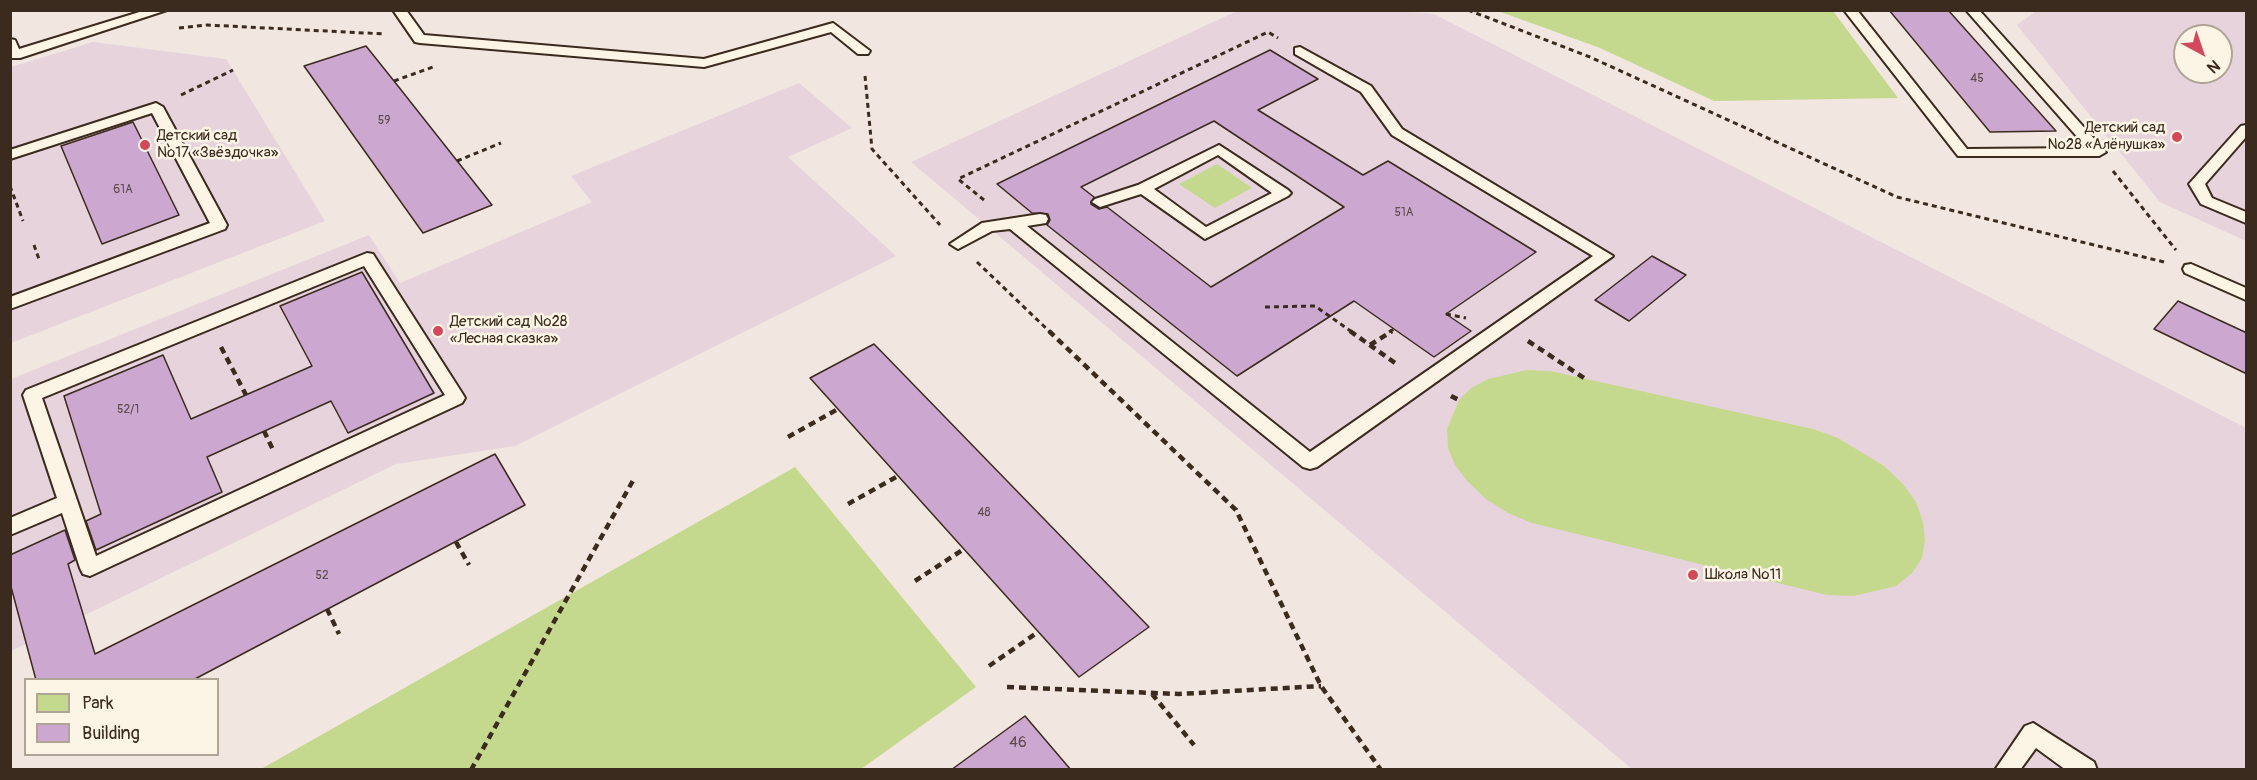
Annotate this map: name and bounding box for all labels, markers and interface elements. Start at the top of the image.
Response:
north arrow [2173,24,2233,84]
text: N [2203,55,2224,77]
house number: 45 [1970,72,1984,86]
house number: 59 [378,114,390,128]
place label: Детский сад №28 «Алёнушка» [2048,119,2165,154]
place label: Детский сад №17 «Звёздочка» [157,127,278,162]
marker: Детский сад №28 «Алёнушка» [2170,130,2184,144]
marker: Детский сад №17 «Звёздочка» [138,138,152,152]
house number: 61А [113,183,133,197]
house number: 51А [1395,206,1413,220]
place label: Детский сад №28 «Лесная сказка» [450,313,567,348]
marker: Детский сад №28 «Лесная сказка» [431,324,445,338]
house number: 52/1 [117,403,139,417]
house number: 48 [977,506,991,520]
place label: Школа №11 [1705,566,1781,584]
marker: Школа №11 [1686,568,1700,582]
house number: 52 [315,569,329,583]
legend [24,678,219,756]
text: Park [82,692,114,715]
text: Building [82,722,140,745]
house number: 46 [1009,734,1027,752]

